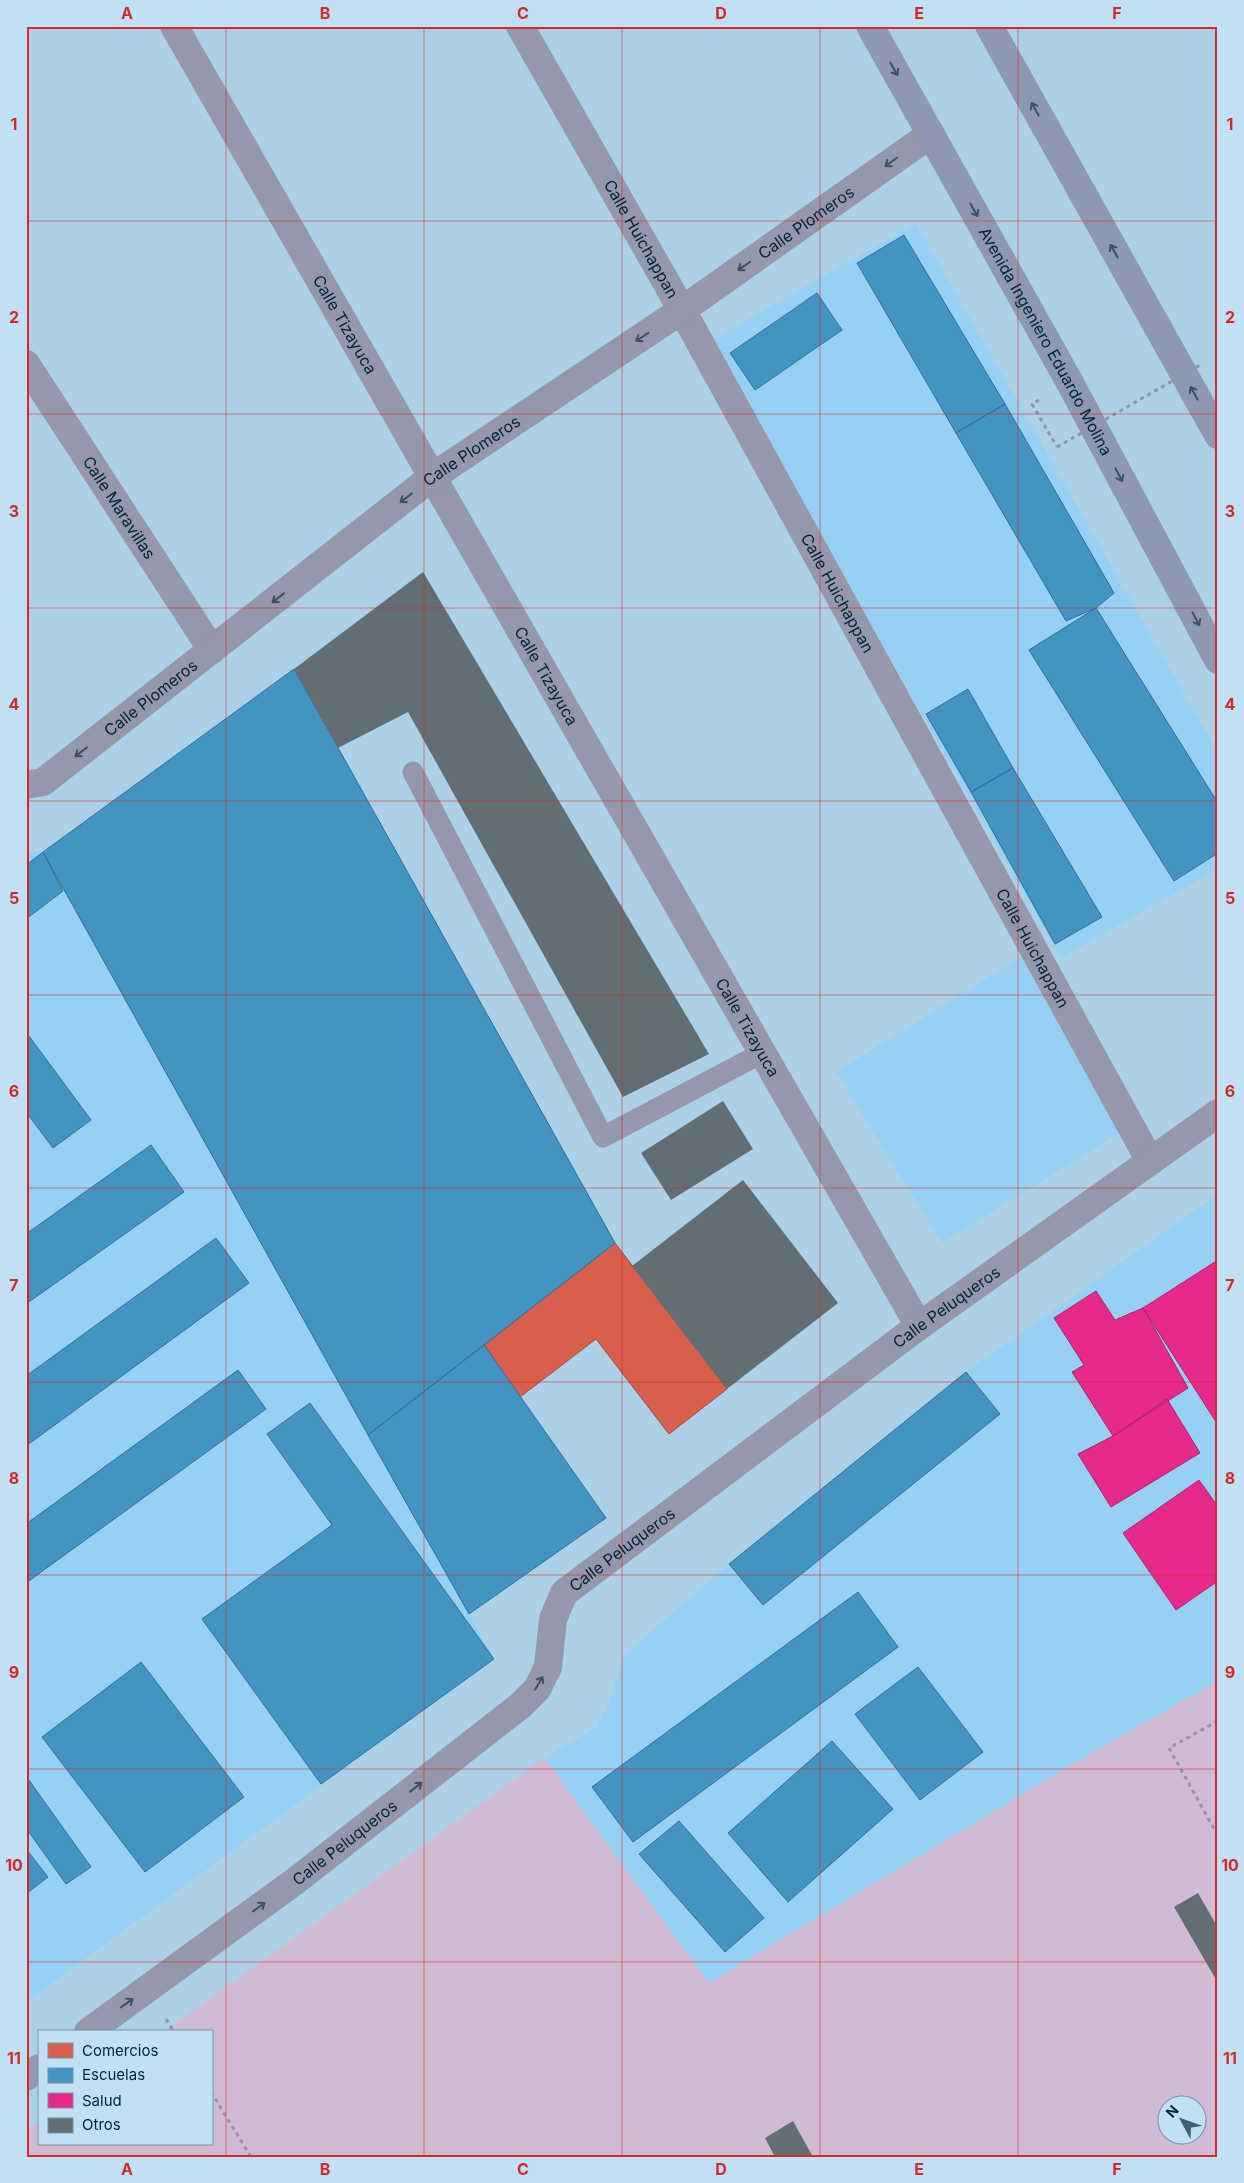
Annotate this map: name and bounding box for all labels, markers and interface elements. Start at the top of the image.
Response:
text: A [121,3,133,23]
text: B [320,3,330,23]
text: C [517,3,529,23]
text: D [715,3,727,23]
text: E [914,3,924,23]
text: F [1112,3,1122,23]
one-way arrow [889,61,899,76]
one-way arrow [1030,102,1040,117]
text: 1 [11,114,17,134]
text: 1 [1227,114,1233,134]
one-way arrow [884,157,898,167]
street label: Calle Huichappan [600,176,683,302]
street label: Calle Plomeros [754,182,858,263]
one-way arrow [969,203,979,217]
street label: Avenida Ingeniero Eduardo Molina [975,224,1117,459]
one-way arrow [1109,245,1119,259]
one-way arrow [737,261,751,271]
street label: Calle Tizayuca [309,271,381,378]
text: 2 [9,307,19,327]
text: 2 [1225,307,1235,327]
one-way arrow [635,333,649,343]
one-way arrow [1188,386,1198,401]
street label: Calle Plomeros [419,411,524,490]
street label: Calle Maravillas [79,452,160,562]
one-way arrow [1114,468,1124,483]
one-way arrow [400,492,413,503]
text: 3 [9,501,19,521]
text: 3 [1225,501,1235,521]
street label: Calle Huichappan [797,530,879,656]
one-way arrow [272,593,285,604]
one-way arrow [1191,611,1201,626]
street label: Calle Tizayuca [510,623,583,729]
street label: Calle Plomeros [100,655,201,740]
text: 4 [9,694,20,714]
text: 4 [1225,694,1236,714]
one-way arrow [75,747,88,758]
street label: Calle Huichappan [992,885,1074,1011]
text: 5 [9,888,19,908]
text: 5 [1225,888,1235,908]
street label: Calle Tizayuca [712,974,784,1080]
text: 6 [9,1081,19,1101]
text: 6 [1225,1081,1235,1101]
street label: Calle Peluqueros [889,1261,1004,1352]
text: 7 [9,1275,19,1295]
text: 7 [1225,1275,1235,1295]
text: 8 [9,1468,19,1488]
text: 8 [1225,1468,1235,1488]
street label: Calle Peluqueros [565,1503,679,1596]
text: 9 [9,1662,19,1682]
text: 9 [1225,1662,1235,1682]
one-way arrow [535,1677,545,1691]
one-way arrow [409,1782,422,1793]
street label: Calle Peluqueros [288,1796,401,1890]
text: 10 [5,1855,23,1875]
text: 10 [1221,1855,1239,1875]
one-way arrow [252,1902,265,1913]
one-way arrow [120,1998,134,2008]
legend [38,2030,212,2146]
text: Comercios [82,2041,158,2060]
text: 11 [7,2048,21,2068]
text: 11 [1223,2048,1237,2068]
text: Escuelas [82,2065,145,2084]
text: Salud [82,2091,122,2110]
north arrow [1156,2096,1206,2146]
text: N [1162,2102,1182,2121]
text: Otros [82,2115,121,2134]
text: A [121,2159,133,2179]
text: B [320,2159,330,2179]
text: C [517,2159,529,2179]
text: D [715,2159,727,2179]
text: E [914,2159,924,2179]
text: F [1112,2159,1122,2179]

